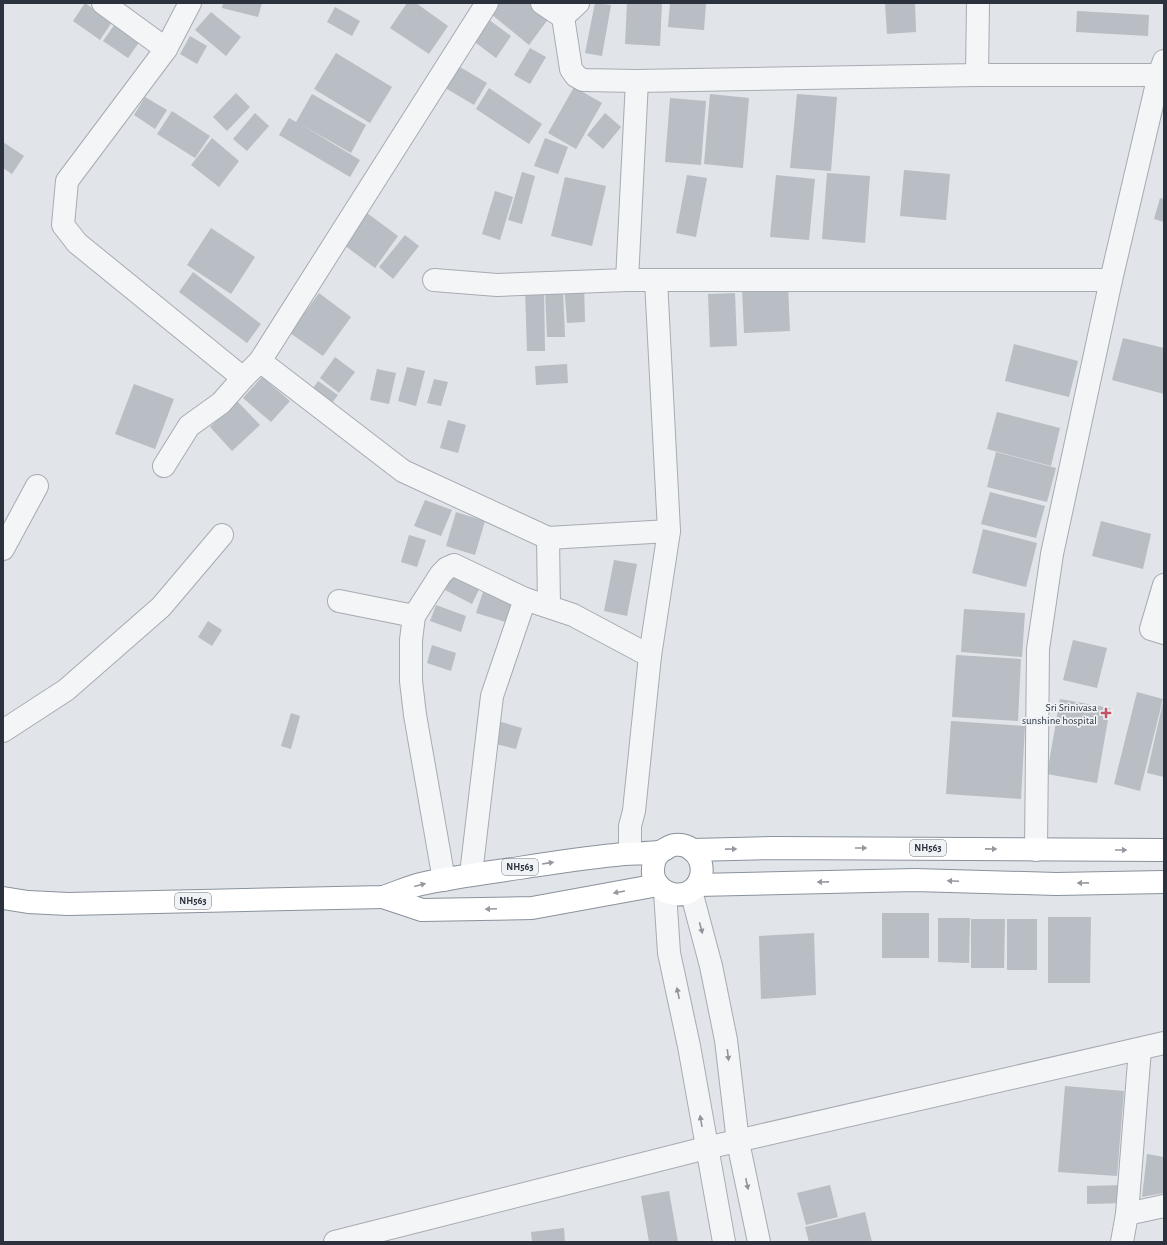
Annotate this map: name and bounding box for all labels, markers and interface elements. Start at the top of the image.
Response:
place label: Sri Srinivasa sunshine hospital [1022,702,1097,726]
marker: Sri Srinivasa sunshine hospital [1100,707,1112,719]
road number: NH563 [910,840,946,856]
one-way arrow [855,845,868,851]
one-way arrow [725,846,738,852]
one-way arrow [985,846,997,853]
one-way arrow [1115,847,1128,853]
road number: NH563 [502,859,538,875]
one-way arrow [542,860,554,866]
one-way arrow [946,878,959,884]
one-way arrow [816,879,829,885]
one-way arrow [1076,880,1089,886]
one-way arrow [414,881,427,887]
one-way arrow [613,889,625,895]
road number: NH563 [175,893,211,909]
one-way arrow [484,906,497,912]
one-way arrow [698,922,704,935]
one-way arrow [674,987,680,999]
one-way arrow [725,1049,731,1061]
one-way arrow [698,1115,704,1127]
one-way arrow [744,1178,750,1190]

